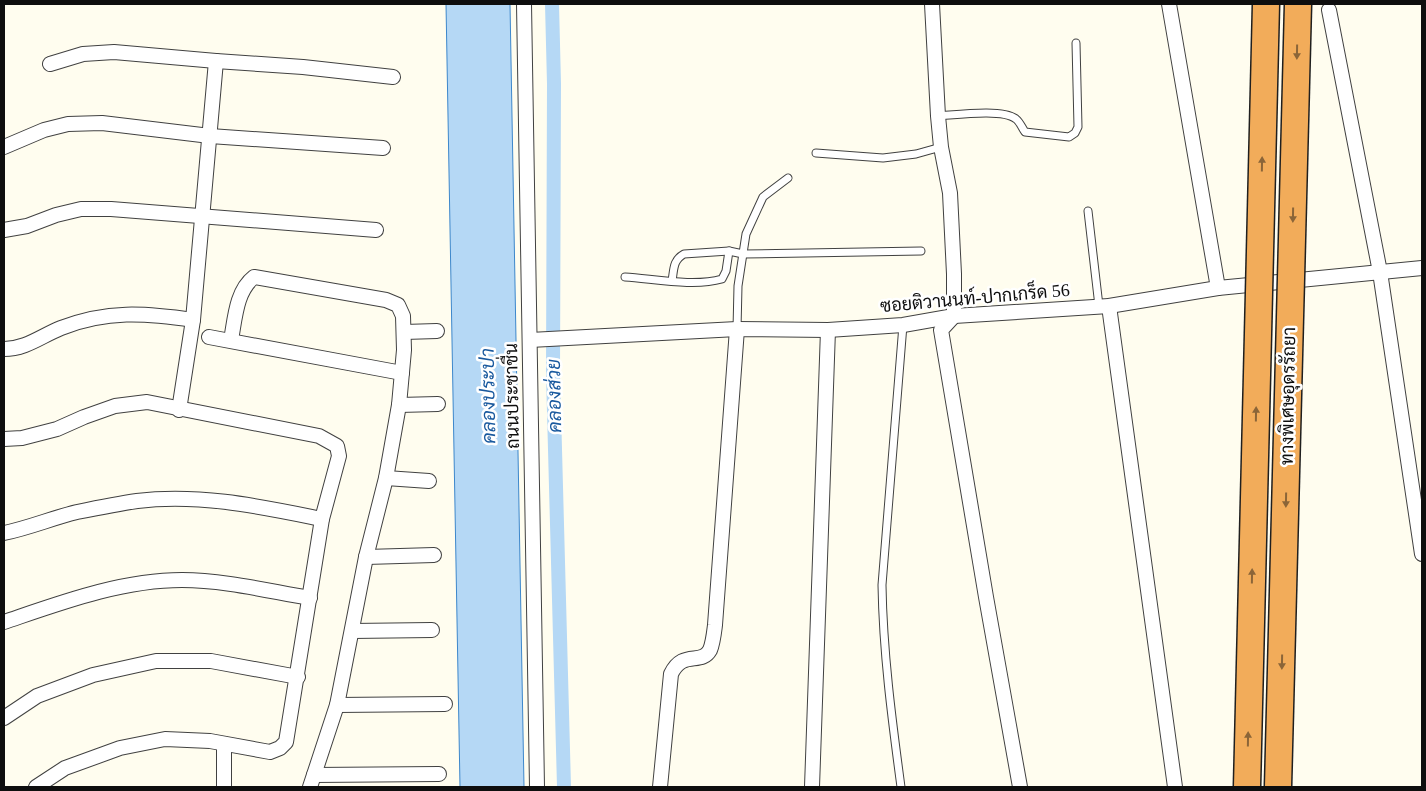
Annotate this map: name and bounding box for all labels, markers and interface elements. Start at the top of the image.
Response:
one-way arrow [1293,45,1301,61]
one-way arrow [1258,155,1266,171]
one-way arrow [1289,207,1297,223]
street label: ซอยติวานนท์-ปากเกร็ด 56 [879,276,1071,316]
street label: ทางพิเศษอุดรรัถยา [1276,327,1301,465]
street label: ถนนประชาชื่น [495,343,523,449]
water label: คลองประปา [477,348,499,444]
water label: คลองส่วย [542,359,565,433]
one-way arrow [1252,405,1260,421]
one-way arrow [1281,492,1289,508]
one-way arrow [1248,568,1256,584]
one-way arrow [1277,655,1285,671]
one-way arrow [1244,730,1252,746]

